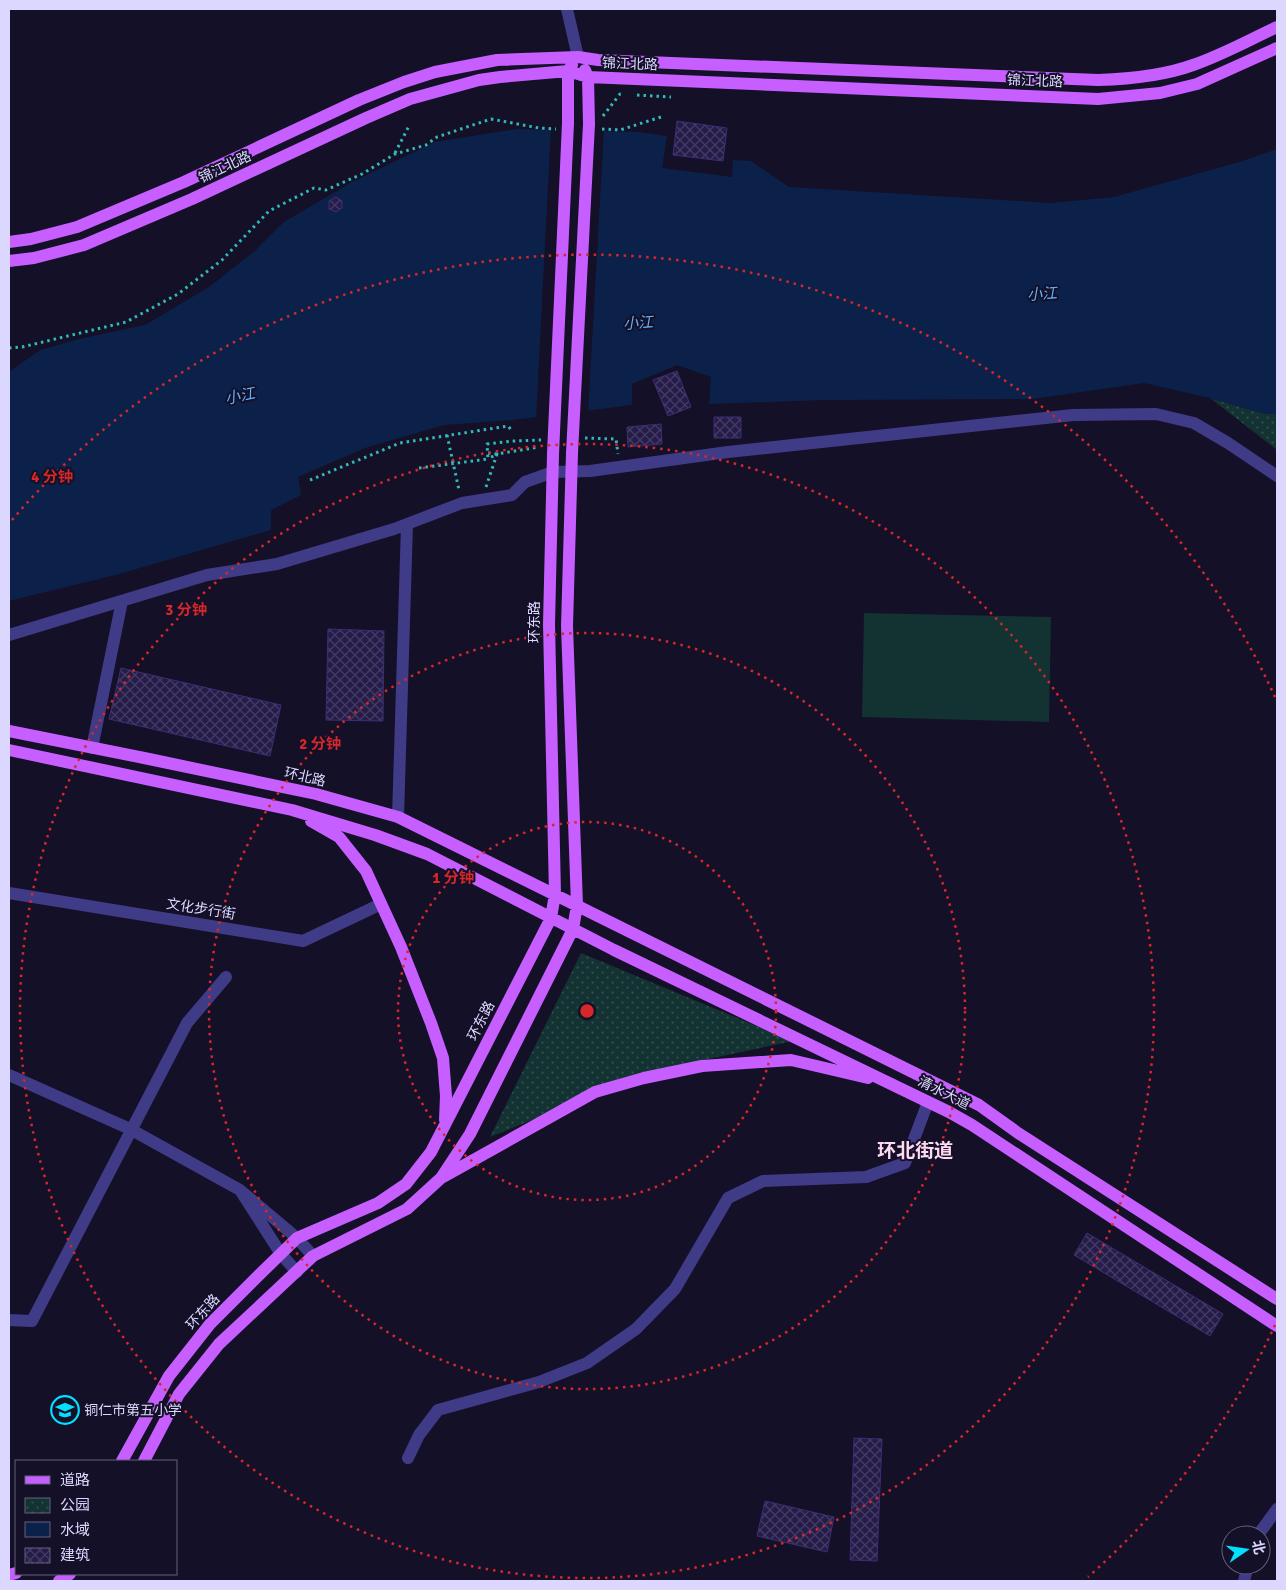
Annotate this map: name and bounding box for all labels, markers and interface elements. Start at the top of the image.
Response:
street label: 锦江北路 [602,55,658,73]
street label: 锦江北路 [1007,72,1063,90]
street label: 锦江北路 [196,147,254,187]
water label: 小江 [1026,284,1060,304]
water label: 小江 [622,313,656,333]
water label: 小江 [223,384,258,408]
text: 4 分钟 [31,468,73,486]
text: 3 分钟 [165,601,207,619]
street label: 环东路 [526,601,543,643]
text: 2 分钟 [299,735,341,753]
street label: 环北路 [283,764,327,790]
text: 1 分钟 [432,869,474,887]
street label: 文化步行街 [165,895,237,923]
street label: 环东路 [464,998,498,1044]
centre of rings [578,1002,596,1020]
street label: 清水大道 [915,1073,973,1113]
district label: 环北街道 [877,1139,953,1163]
street label: 环东路 [183,1291,223,1333]
school or university icon: 铜仁市第五小学 [50,1395,80,1425]
place label: 铜仁市第五小学 [84,1402,182,1419]
legend [15,1460,178,1575]
text: 道路 [60,1471,90,1489]
text: 公园 [60,1496,90,1514]
text: 水域 [60,1521,90,1539]
north arrow [1221,1525,1271,1575]
text: 北 [1248,1538,1268,1556]
text: 建筑 [60,1546,90,1564]

